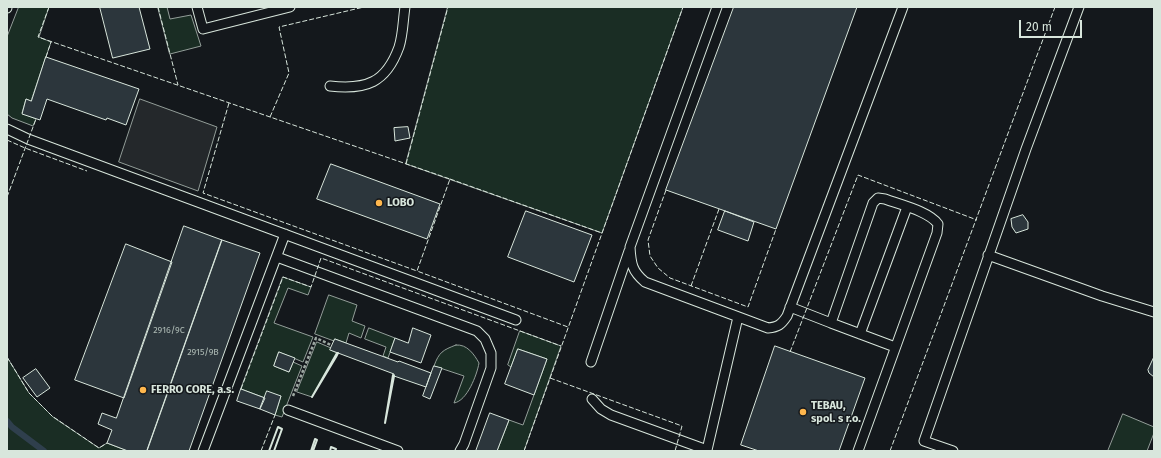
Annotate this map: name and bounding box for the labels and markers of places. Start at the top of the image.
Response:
place label: LOBO [387,196,414,210]
marker: LOBO [374,198,384,208]
place label: FERRO CORE, a.s. [151,383,234,397]
marker: FERRO CORE, a.s. [138,385,148,395]
place label: TEBAU, spol. s r.o. [811,399,861,425]
marker: TEBAU, spol. s r.o. [798,407,808,417]

